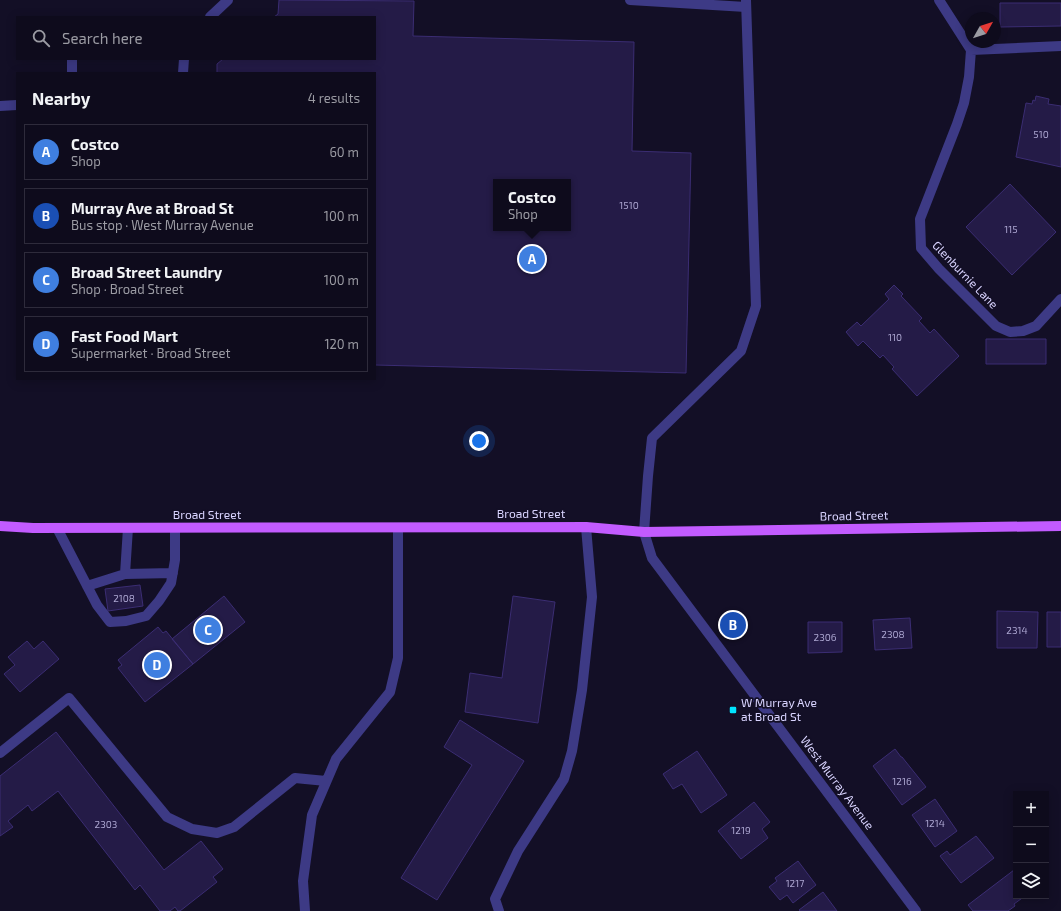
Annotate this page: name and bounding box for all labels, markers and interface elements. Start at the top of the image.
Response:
north arrow [965,12,1001,48]
search box [16,16,376,60]
icon: search [30,27,52,49]
text: Search here [62,29,143,47]
text: Nearby [32,88,90,108]
text: 4 results [308,90,360,106]
house number: 510 [1033,128,1049,140]
text: Costco [71,135,119,153]
text: A [42,144,50,160]
text: 60 m [329,144,359,160]
text: Shop [71,153,101,169]
popup [493,179,571,231]
text: Costco [508,188,556,206]
text: Murray Ave at Broad St [71,199,234,217]
house number: 1510 [619,199,639,211]
text: Shop [508,206,538,222]
text: B [42,208,50,224]
text: 100 m [324,208,359,224]
text: Bus stop · West Murray Avenue [71,217,254,233]
house number: 115 [1004,223,1018,235]
street label: Glenburnie Lane [930,238,1001,311]
pin: A [519,244,545,274]
text: Broad Street Laundry [71,263,222,281]
text: C [42,272,50,288]
text: 100 m [324,272,359,288]
text: Shop · Broad Street [71,281,184,297]
text: Fast Food Mart [71,327,178,345]
house number: 110 [888,331,902,343]
text: D [42,336,50,352]
text: 120 m [324,336,359,352]
text: Supermarket · Broad Street [71,345,231,361]
your location [469,431,489,451]
street label: Broad Street [497,506,566,520]
street label: Broad Street [173,507,242,521]
street label: Broad Street [820,507,889,523]
house number: 2108 [113,592,135,604]
pin: B [720,610,746,640]
pin: C [195,615,221,645]
house number: 2314 [1006,624,1028,636]
house number: 2308 [881,628,905,640]
house number: 2306 [814,631,837,643]
pin: D [144,650,170,680]
place label: W Murray Ave at Broad St [741,695,817,723]
marker: W Murray Ave at Broad St [728,705,738,715]
street label: West Murray Avenue [798,733,877,832]
house number: 1216 [892,775,912,787]
map controls [1013,791,1049,899]
button: + [1013,791,1049,827]
house number: 1214 [925,817,945,829]
house number: 2303 [95,818,117,830]
house number: 1219 [731,824,751,836]
button: − [1013,827,1049,863]
button: layers [1013,863,1049,899]
house number: 1217 [786,877,804,889]

